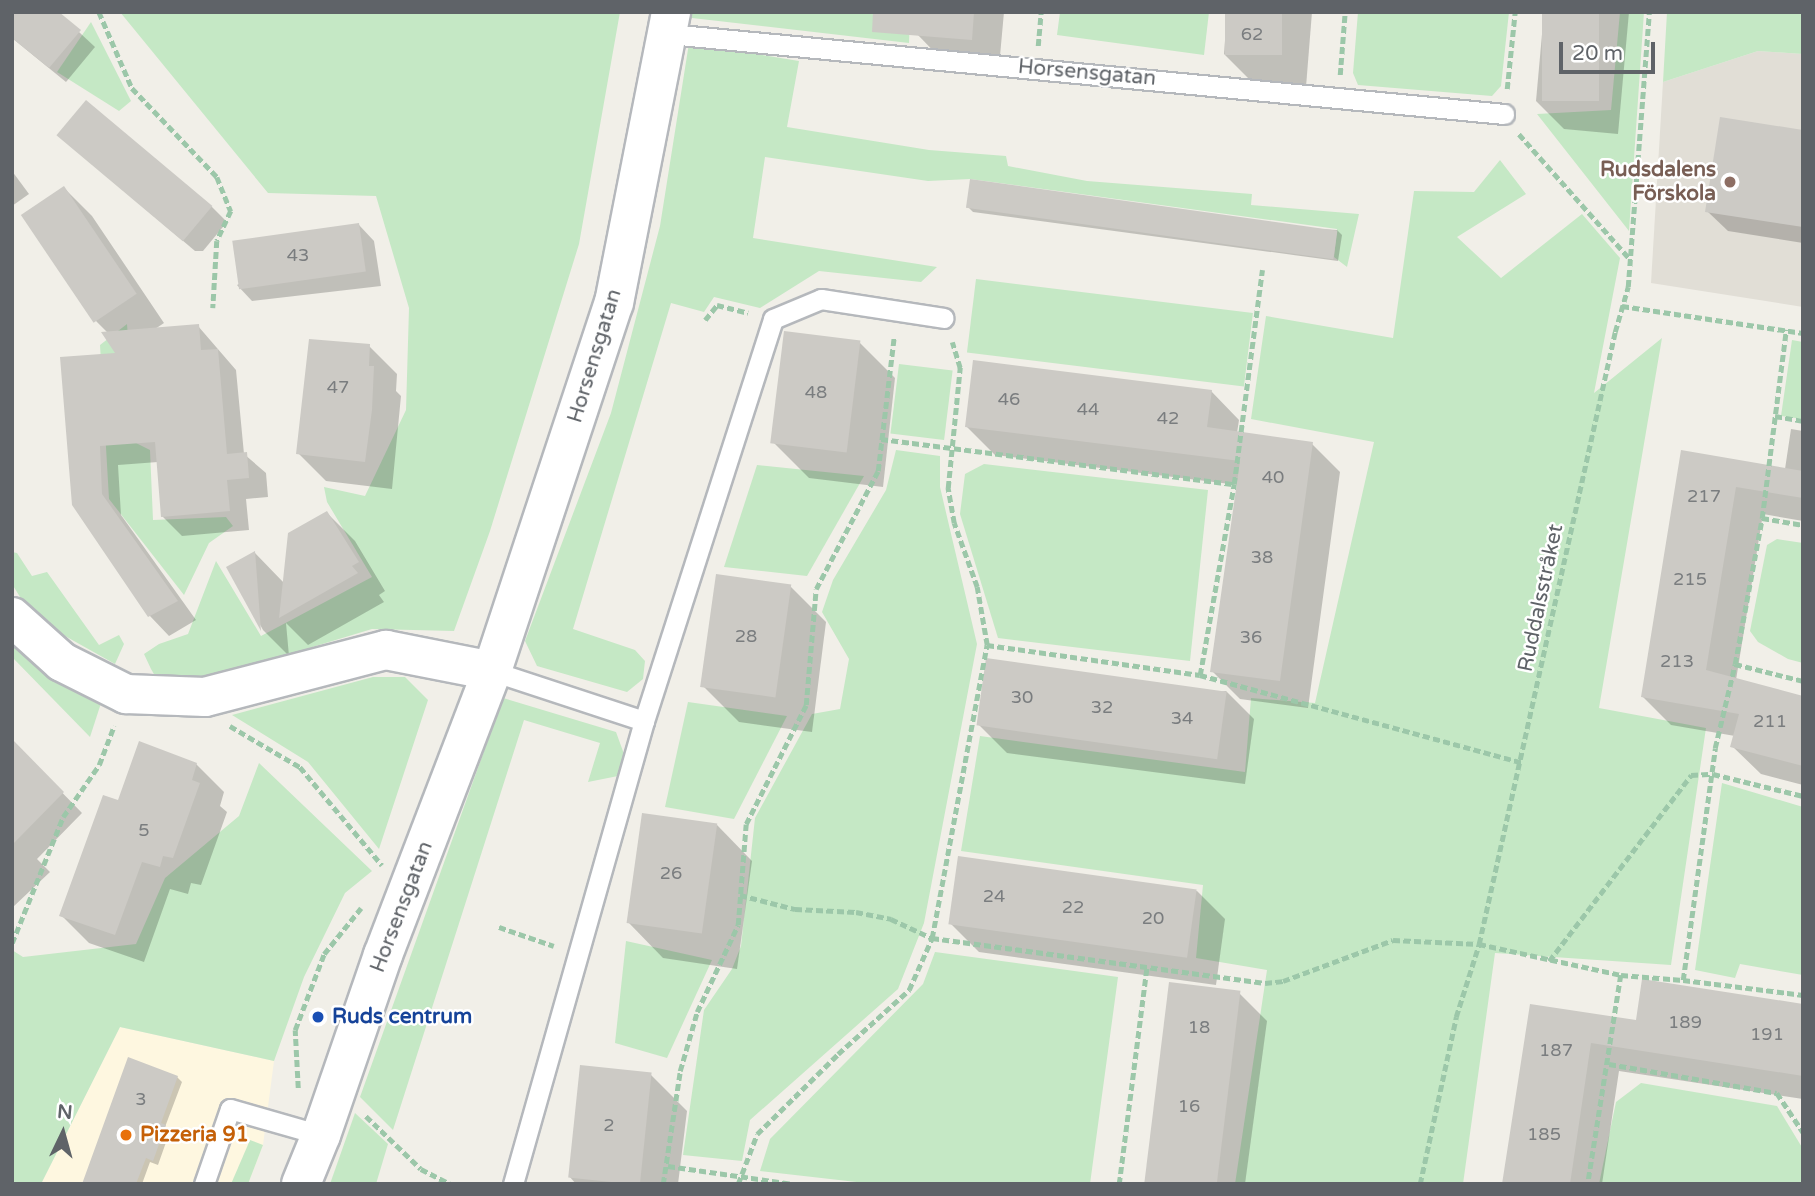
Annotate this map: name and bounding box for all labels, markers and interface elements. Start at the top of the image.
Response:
house number: 62 [1241,23,1263,45]
scale bar [1563,28,1659,72]
text: 20 m [1572,41,1623,66]
street label: Horsensgatan [1017,54,1157,92]
place label: Rudsdalens Förskola [1600,157,1716,207]
marker: Rudsdalens Förskola [1722,174,1738,190]
house number: 43 [287,244,309,266]
street label: Horsensgatan [563,286,627,426]
house number: 47 [327,376,349,398]
house number: 48 [805,381,827,403]
house number: 46 [998,388,1020,410]
house number: 44 [1077,398,1099,420]
house number: 42 [1157,407,1179,429]
house number: 40 [1262,466,1284,488]
house number: 217 [1687,485,1721,507]
street label: Ruddalsstråket [1513,522,1569,674]
house number: 38 [1251,546,1273,568]
house number: 215 [1673,568,1707,590]
house number: 28 [735,625,757,647]
house number: 36 [1240,626,1262,648]
house number: 213 [1660,650,1694,672]
house number: 30 [1011,686,1033,708]
house number: 32 [1091,696,1113,718]
house number: 34 [1171,707,1193,729]
house number: 211 [1753,710,1787,732]
house number: 5 [138,819,150,841]
street label: Horsensgatan [365,838,439,976]
house number: 26 [660,862,682,884]
house number: 24 [983,885,1005,907]
house number: 22 [1062,896,1084,918]
house number: 20 [1142,907,1164,929]
place label: Ruds centrum [332,1004,472,1030]
marker: Ruds centrum [310,1009,326,1025]
house number: 189 [1668,1011,1702,1033]
house number: 18 [1188,1016,1210,1038]
house number: 191 [1750,1023,1784,1045]
house number: 187 [1539,1039,1573,1061]
house number: 3 [135,1088,147,1110]
house number: 16 [1178,1095,1200,1117]
north arrow [28,1098,98,1168]
text: N [56,1100,73,1124]
house number: 2 [603,1114,615,1136]
place label: Pizzeria 91 [140,1122,249,1148]
house number: 185 [1527,1123,1561,1145]
marker: Pizzeria 91 [118,1127,134,1143]

